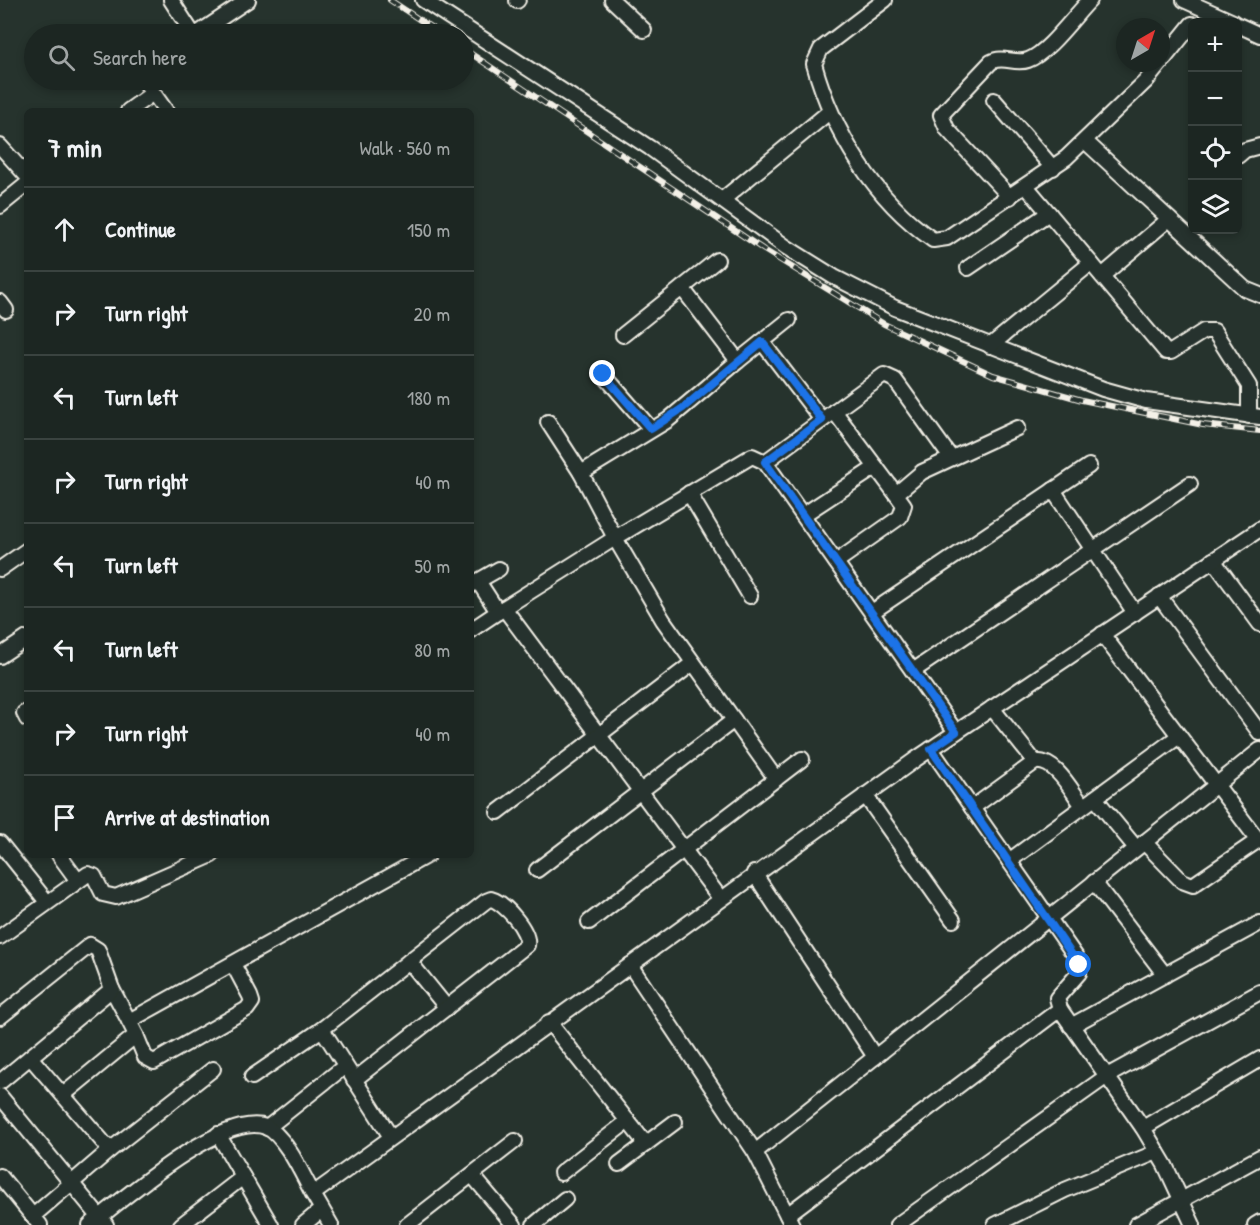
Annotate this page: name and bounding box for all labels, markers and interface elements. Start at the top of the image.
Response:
north arrow [1116,18,1170,72]
map controls [1188,18,1242,234]
button: + [1188,18,1242,72]
search box [24,24,474,90]
icon: search [45,41,78,74]
text: Search here [93,42,187,72]
button: − [1188,72,1242,126]
button: locate [1188,126,1242,180]
text: 7 min [48,130,102,165]
text: Walk · 560 m [359,134,450,161]
button: layers [1188,180,1242,234]
icon: ahead [48,213,81,246]
text: Continue [105,214,176,244]
text: 150 m [407,216,450,243]
icon: right [48,297,81,330]
text: Turn right [105,298,188,328]
text: 20 m [413,300,450,327]
route end [589,360,615,386]
icon: left [48,381,81,414]
text: Turn left [105,382,178,412]
text: 180 m [407,384,450,411]
icon: right [48,465,81,498]
text: Turn right [105,466,188,496]
text: 40 m [415,468,450,495]
icon: left [48,549,81,582]
text: Turn left [105,550,178,580]
text: 50 m [414,552,450,579]
icon: left [48,633,81,666]
text: Turn left [105,634,178,664]
text: 80 m [414,636,450,663]
icon: right [48,717,81,750]
text: Turn right [105,718,188,748]
text: 40 m [415,720,450,747]
icon: arrive [48,801,81,834]
text: Arrive at destination [105,802,270,832]
route start [1065,951,1091,977]

